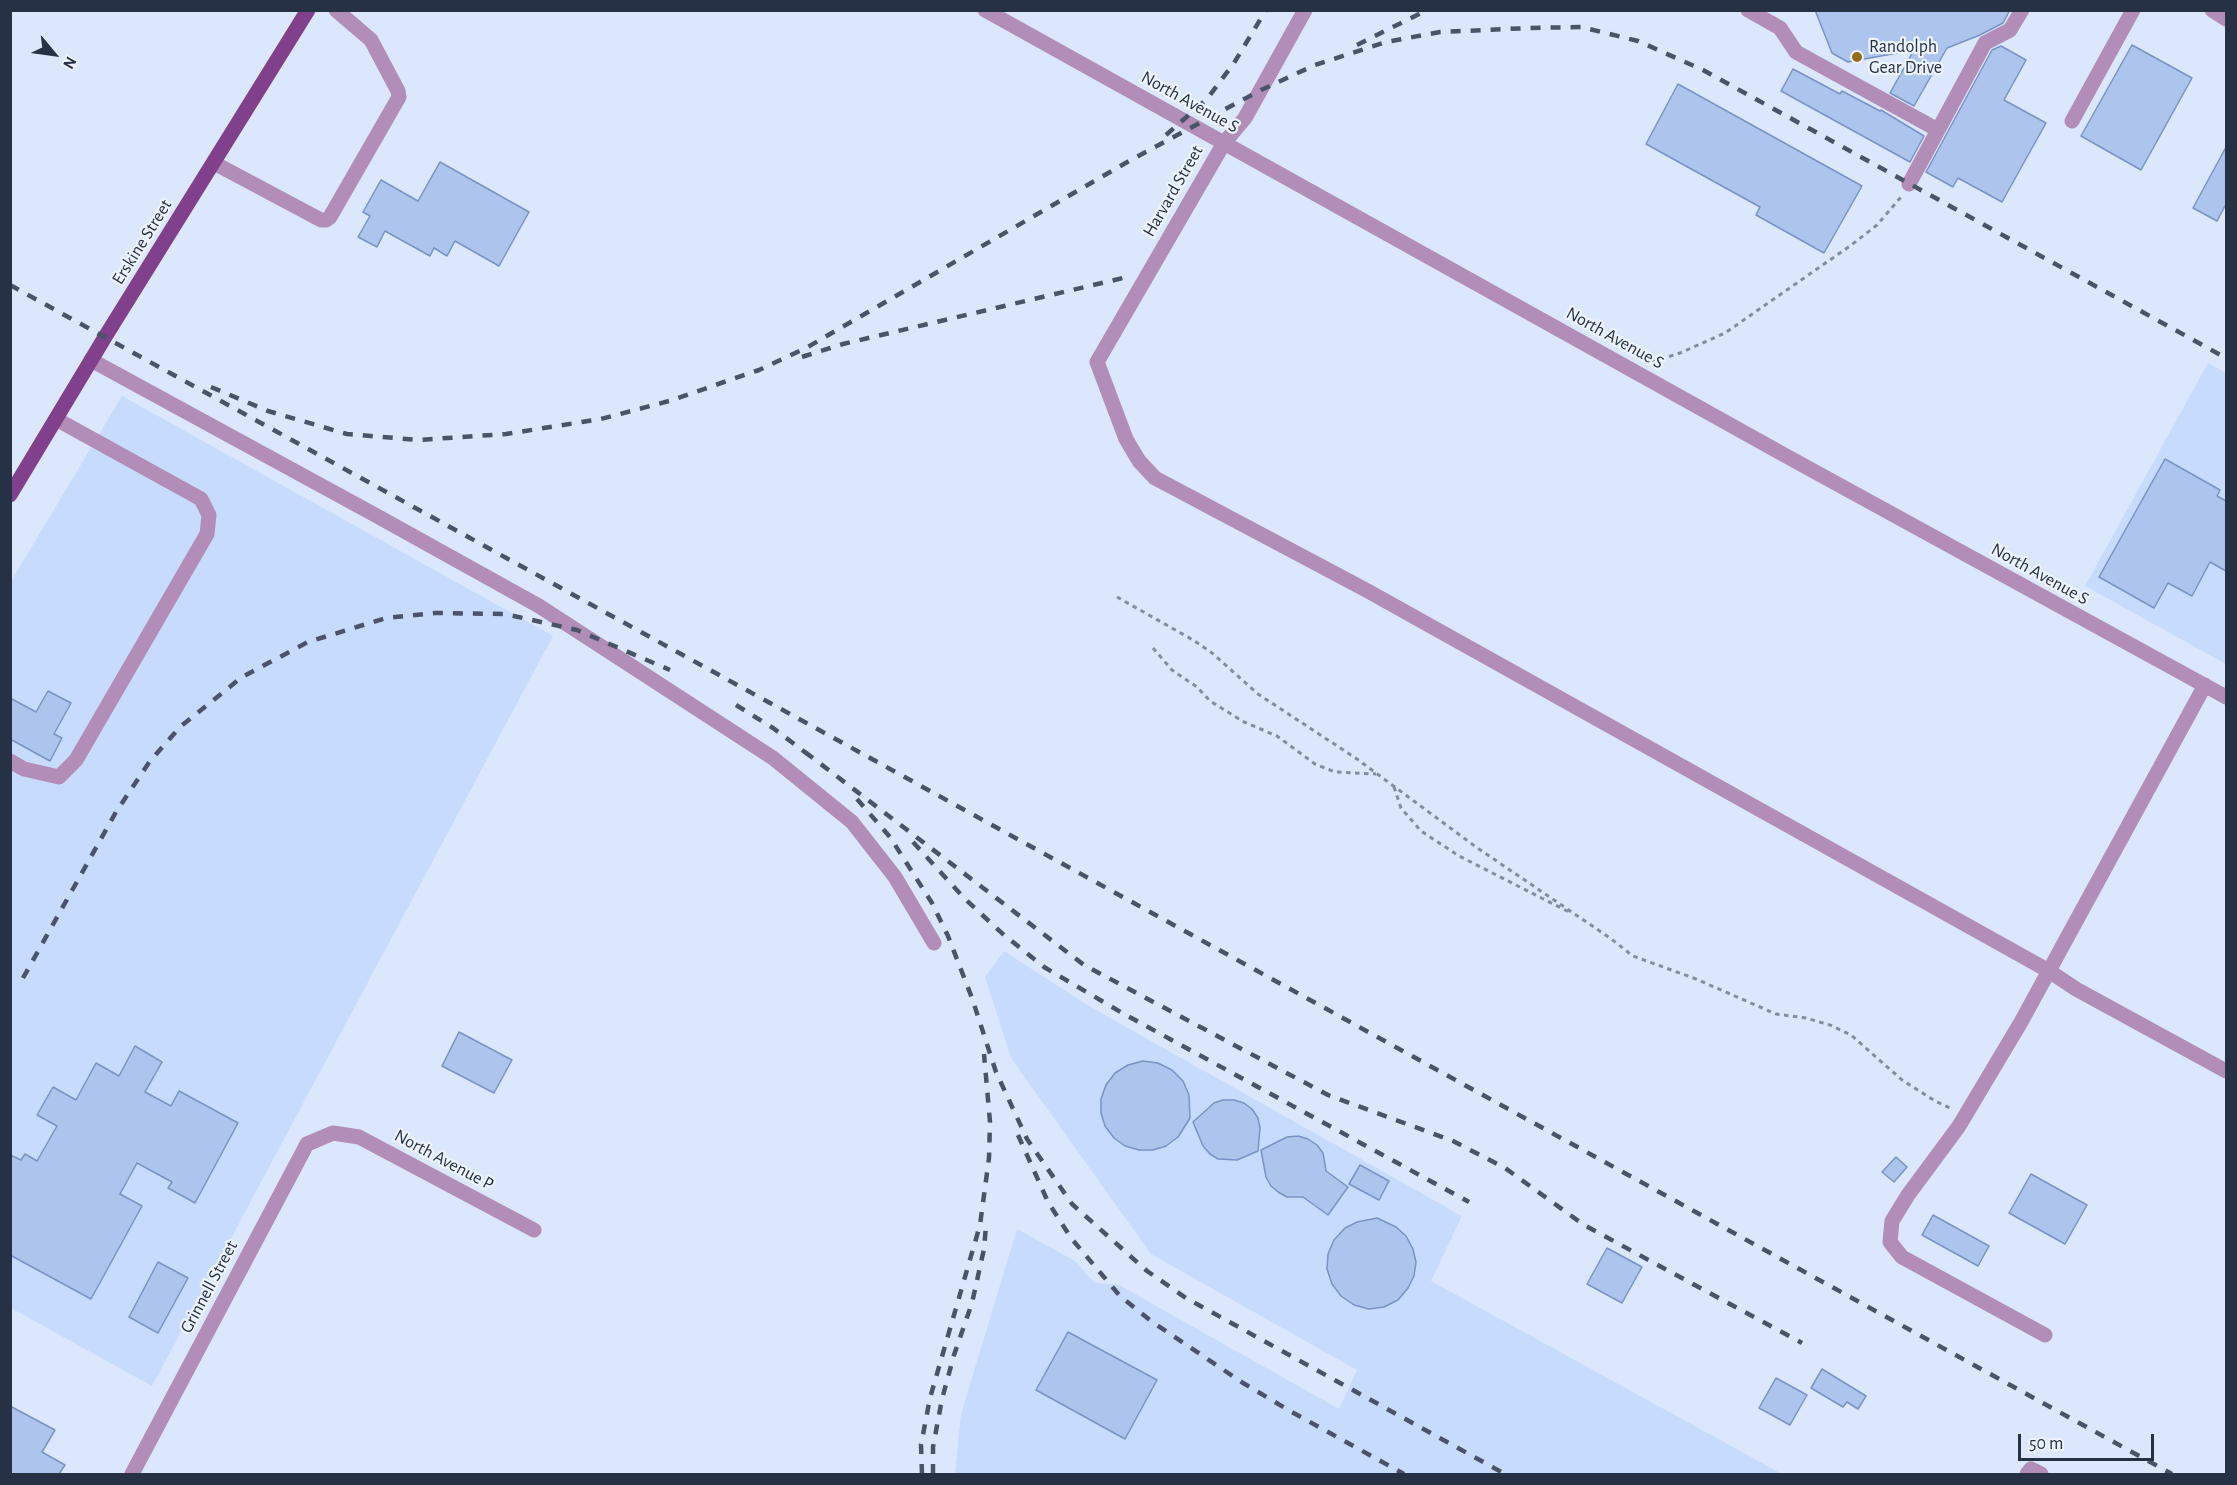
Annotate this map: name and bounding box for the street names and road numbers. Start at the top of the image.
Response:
street label: North Avenue S [1137,66,1243,138]
street label: Harvard Street [1138,141,1208,241]
street label: Erskine Street [107,195,177,289]
street label: North Avenue S [1562,302,1668,374]
street label: North Avenue S [1987,538,2093,610]
street label: North Avenue P [391,1125,497,1195]
street label: Grinnell Street [176,1237,242,1337]

